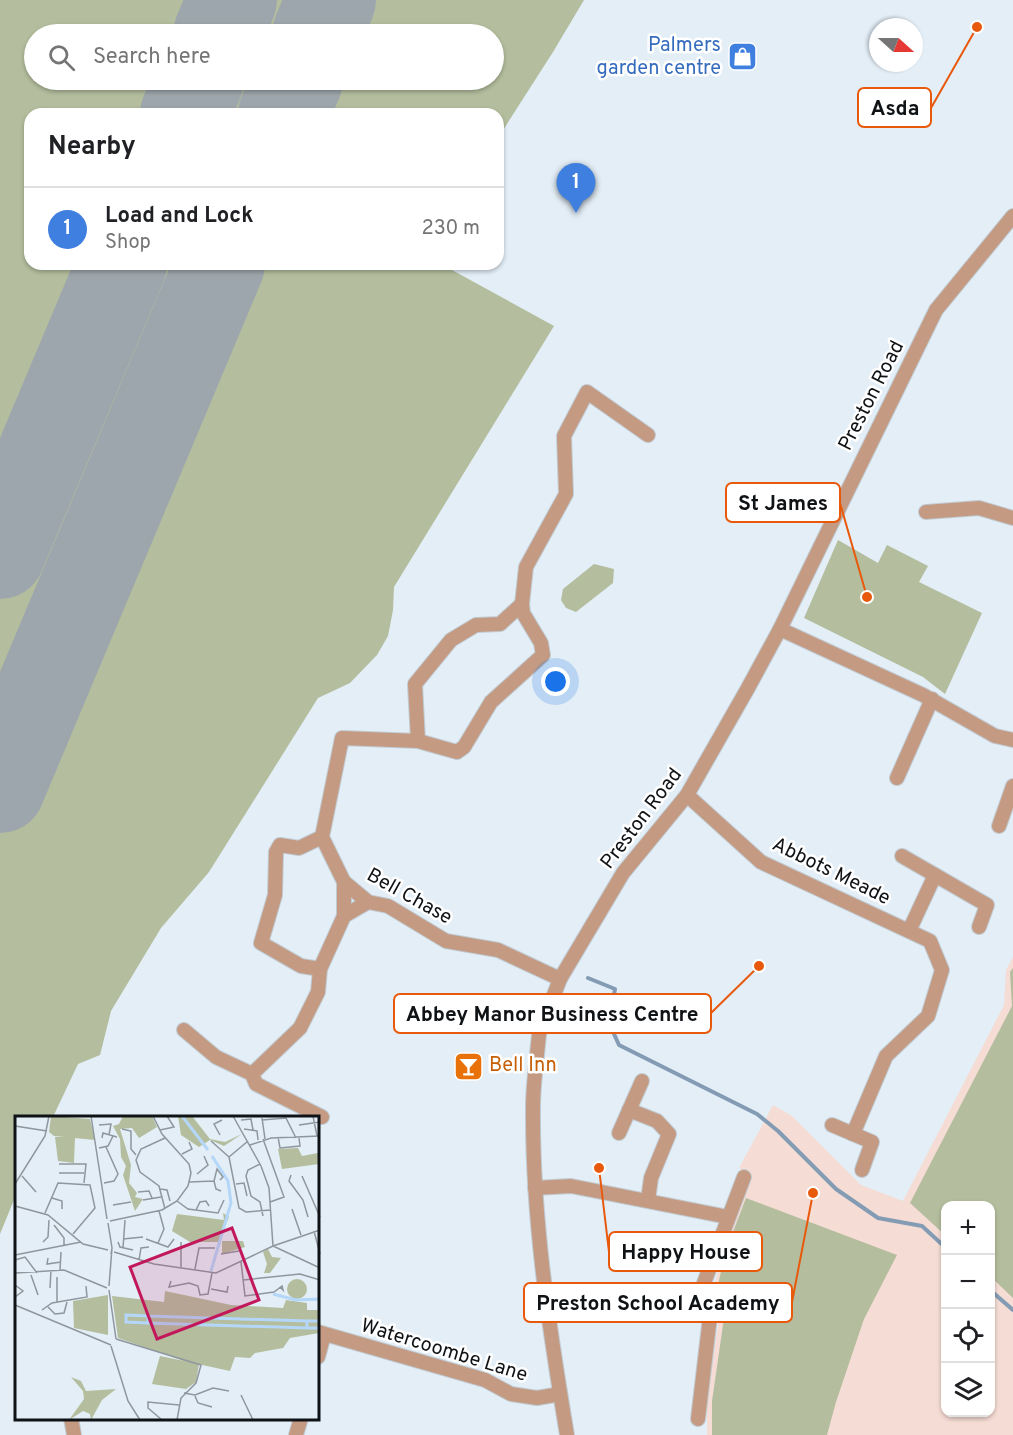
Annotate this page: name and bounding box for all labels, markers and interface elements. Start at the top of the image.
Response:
north arrow [869,18,923,72]
search box [24,24,504,90]
place label: Palmers garden centre [597,33,721,82]
icon: search [45,41,78,74]
shop icon: Palmers garden centre [726,41,758,73]
text: Search here [93,44,211,71]
callout: Asda [858,88,931,127]
text: Asda [871,96,919,123]
text: Nearby [48,131,136,164]
pin: 1 [556,164,596,213]
text: Load and Lock [105,203,254,230]
text: 1 [64,216,72,242]
text: 230 m [421,216,480,242]
text: Shop [105,230,151,256]
street label: Preston Road [833,336,911,456]
callout: St James [726,483,840,522]
text: St James [738,491,828,518]
your location [541,667,570,696]
street label: Preston Road [595,763,689,875]
street label: Abbots Meade [768,832,894,912]
street label: Bell Chase [362,863,456,931]
callout: Abbey Manor Business Centre [394,994,711,1033]
text: Abbey Manor Business Centre [406,1002,698,1029]
bar icon: Bell Inn [452,1050,484,1082]
place label: Bell Inn [489,1053,557,1079]
inset map [15,1116,320,1420]
map controls [941,1201,995,1417]
button: + [941,1201,995,1255]
callout: Happy House [609,1232,762,1271]
text: Happy House [621,1240,751,1267]
button: − [941,1255,995,1309]
callout: Preston School Academy [524,1283,792,1322]
text: Preston School Academy [536,1291,780,1318]
button: locate [941,1309,995,1363]
street label: Watercoombe Lane [357,1313,531,1389]
button: layers [941,1363,995,1417]

